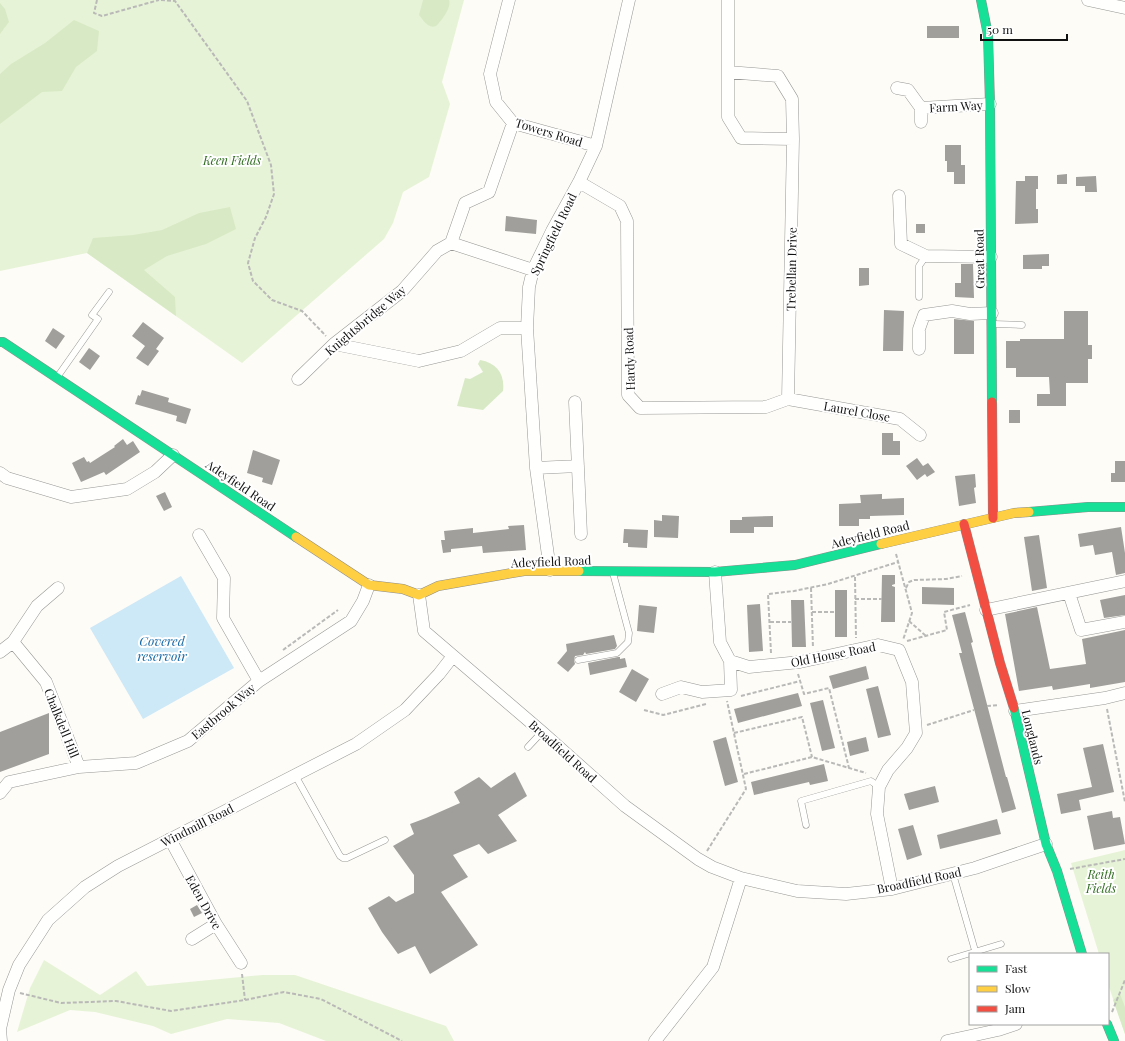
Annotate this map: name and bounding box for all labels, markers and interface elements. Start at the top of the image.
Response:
scale bar [981,16,1067,42]
text: 50 m [987,21,1013,37]
street label: Farm Way [929,97,983,115]
street label: Towers Road [513,114,585,150]
park label: Keen Fields [202,152,261,168]
street label: Springfield Road [526,190,580,278]
street label: Trebellan Drive [782,227,800,311]
street label: Great Road [970,229,988,289]
street label: Knightsbridge Way [321,281,409,359]
street label: Hardy Road [620,327,638,391]
street label: Laurel Close [823,397,891,425]
street label: Adeyfield Road [202,455,279,514]
street label: Adeyfield Road [828,516,911,552]
street label: Adeyfield Road [509,552,592,570]
water label: Covered reservoir [137,632,187,664]
street label: Old House Road [789,638,877,670]
street label: Eastbrook Way [188,679,258,743]
street label: Chalkdell Hill [41,686,83,761]
street label: Longlands [1018,708,1048,766]
street label: Broadfield Road [526,716,600,786]
street label: Windmill Road [157,800,236,851]
street label: Broadfield Road [875,863,963,897]
park label: Reith Fields [1085,866,1116,896]
street label: Eden Drive [182,872,226,932]
legend [969,953,1109,1025]
text: Fast [1005,960,1028,976]
text: Slow [1005,980,1031,996]
text: Jam [1004,1000,1026,1016]

